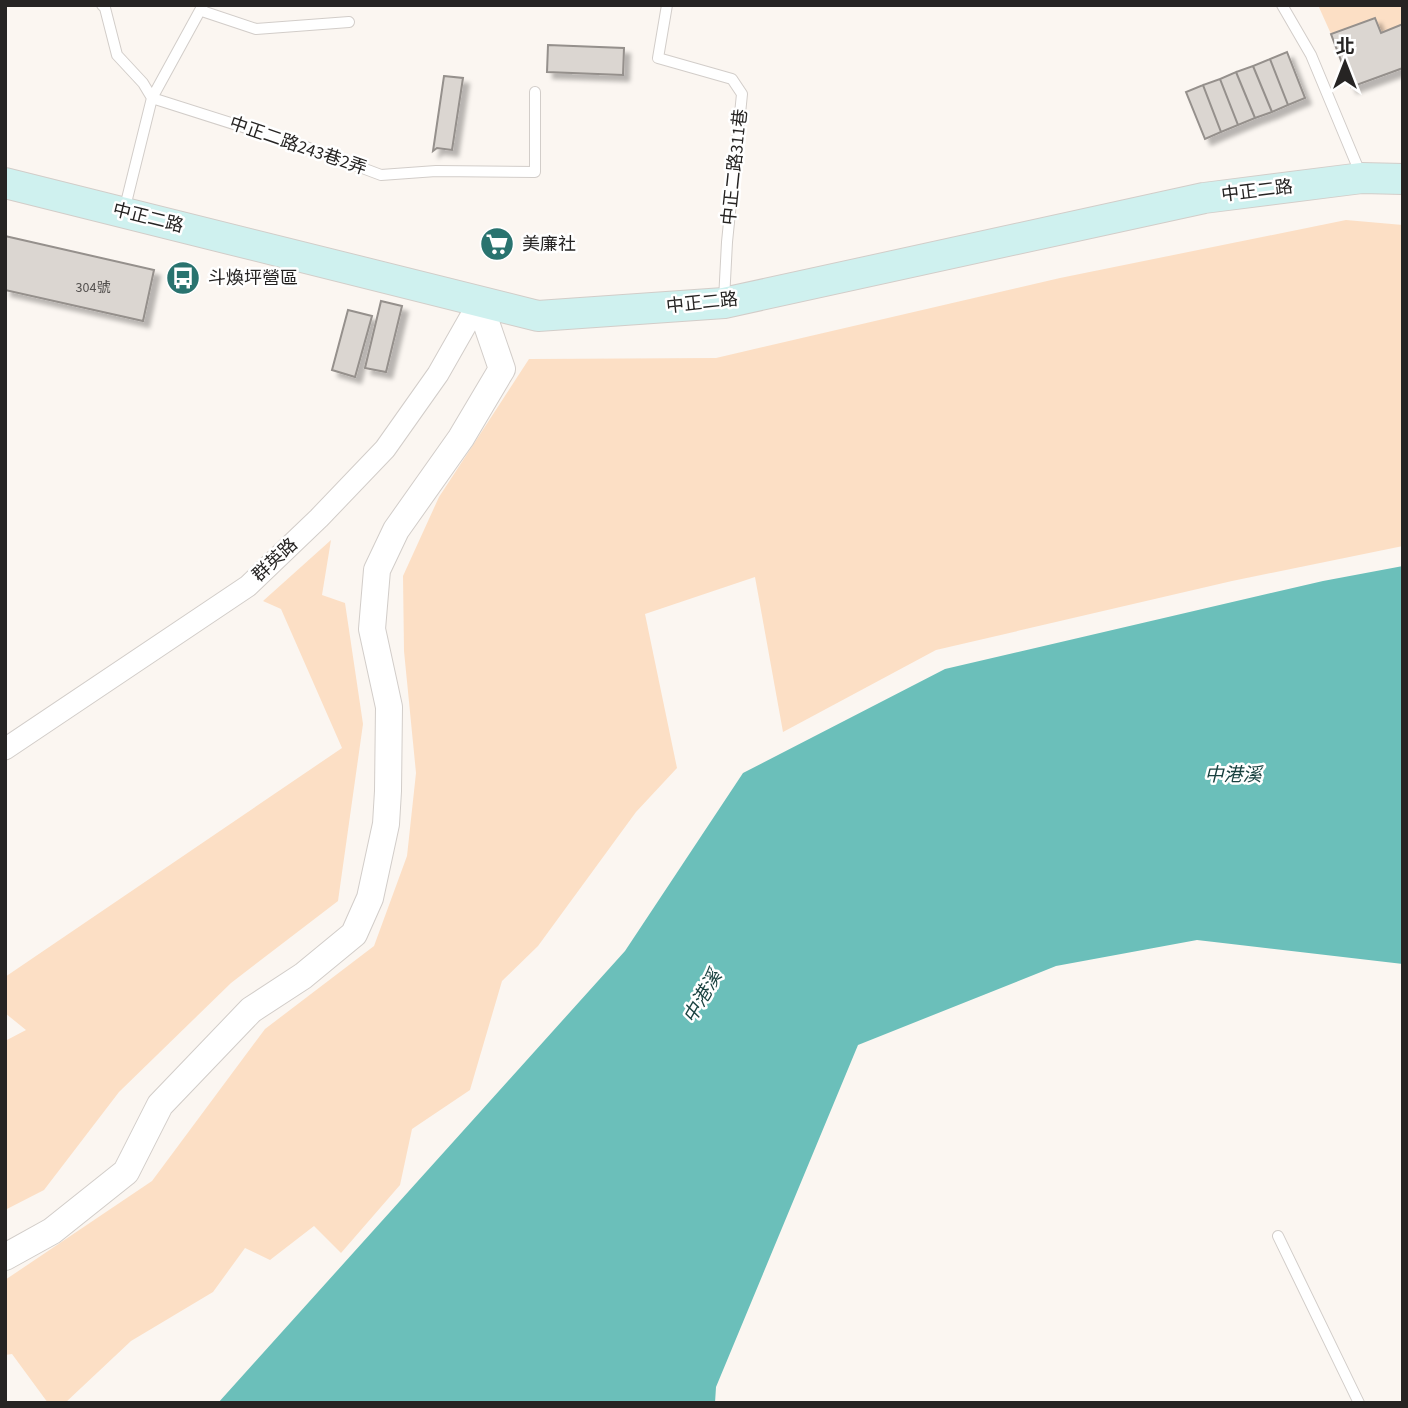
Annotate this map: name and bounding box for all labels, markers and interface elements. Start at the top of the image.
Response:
north arrow [1310,28,1380,98]
text: 北 [1335,34,1355,61]
street label: 中正二路311巷 [716,108,754,226]
street label: 中正二路243巷2弄 [226,111,370,181]
street label: 中正二路 [1220,174,1294,208]
street label: 中正二路 [110,197,186,239]
supermarket icon: 美廉社 [478,225,516,263]
place label: 美廉社 [522,232,576,257]
bus stop icon: 斗煥坪營區 [164,259,202,297]
place label: 斗煥坪營區 [208,266,298,291]
house number: 304號 [76,278,110,298]
street label: 中正二路 [665,287,739,319]
street label: 群英路 [247,532,303,588]
water label: 中港溪 [1204,762,1264,789]
water label: 中港溪 [677,963,730,1028]

